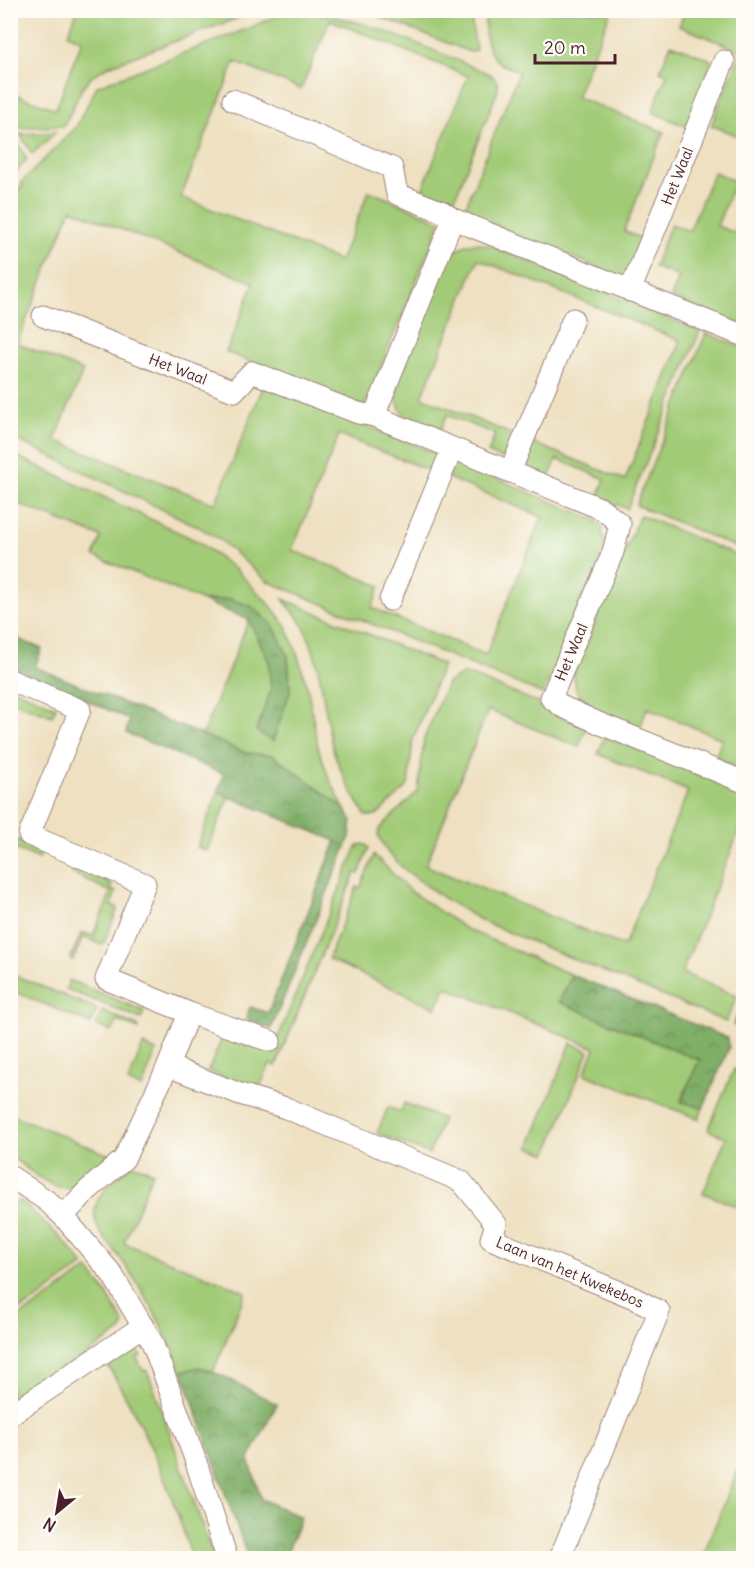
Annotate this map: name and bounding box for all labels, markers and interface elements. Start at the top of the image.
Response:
scale bar [535,27,614,65]
text: 20 m [544,36,586,59]
street label: Het Waal [657,144,697,208]
street label: Het Waal [146,349,210,389]
street label: Het Waal [550,620,592,684]
street label: Laan van het Kwekebos [493,1232,647,1312]
north arrow [27,1482,87,1542]
text: N [40,1514,59,1536]

